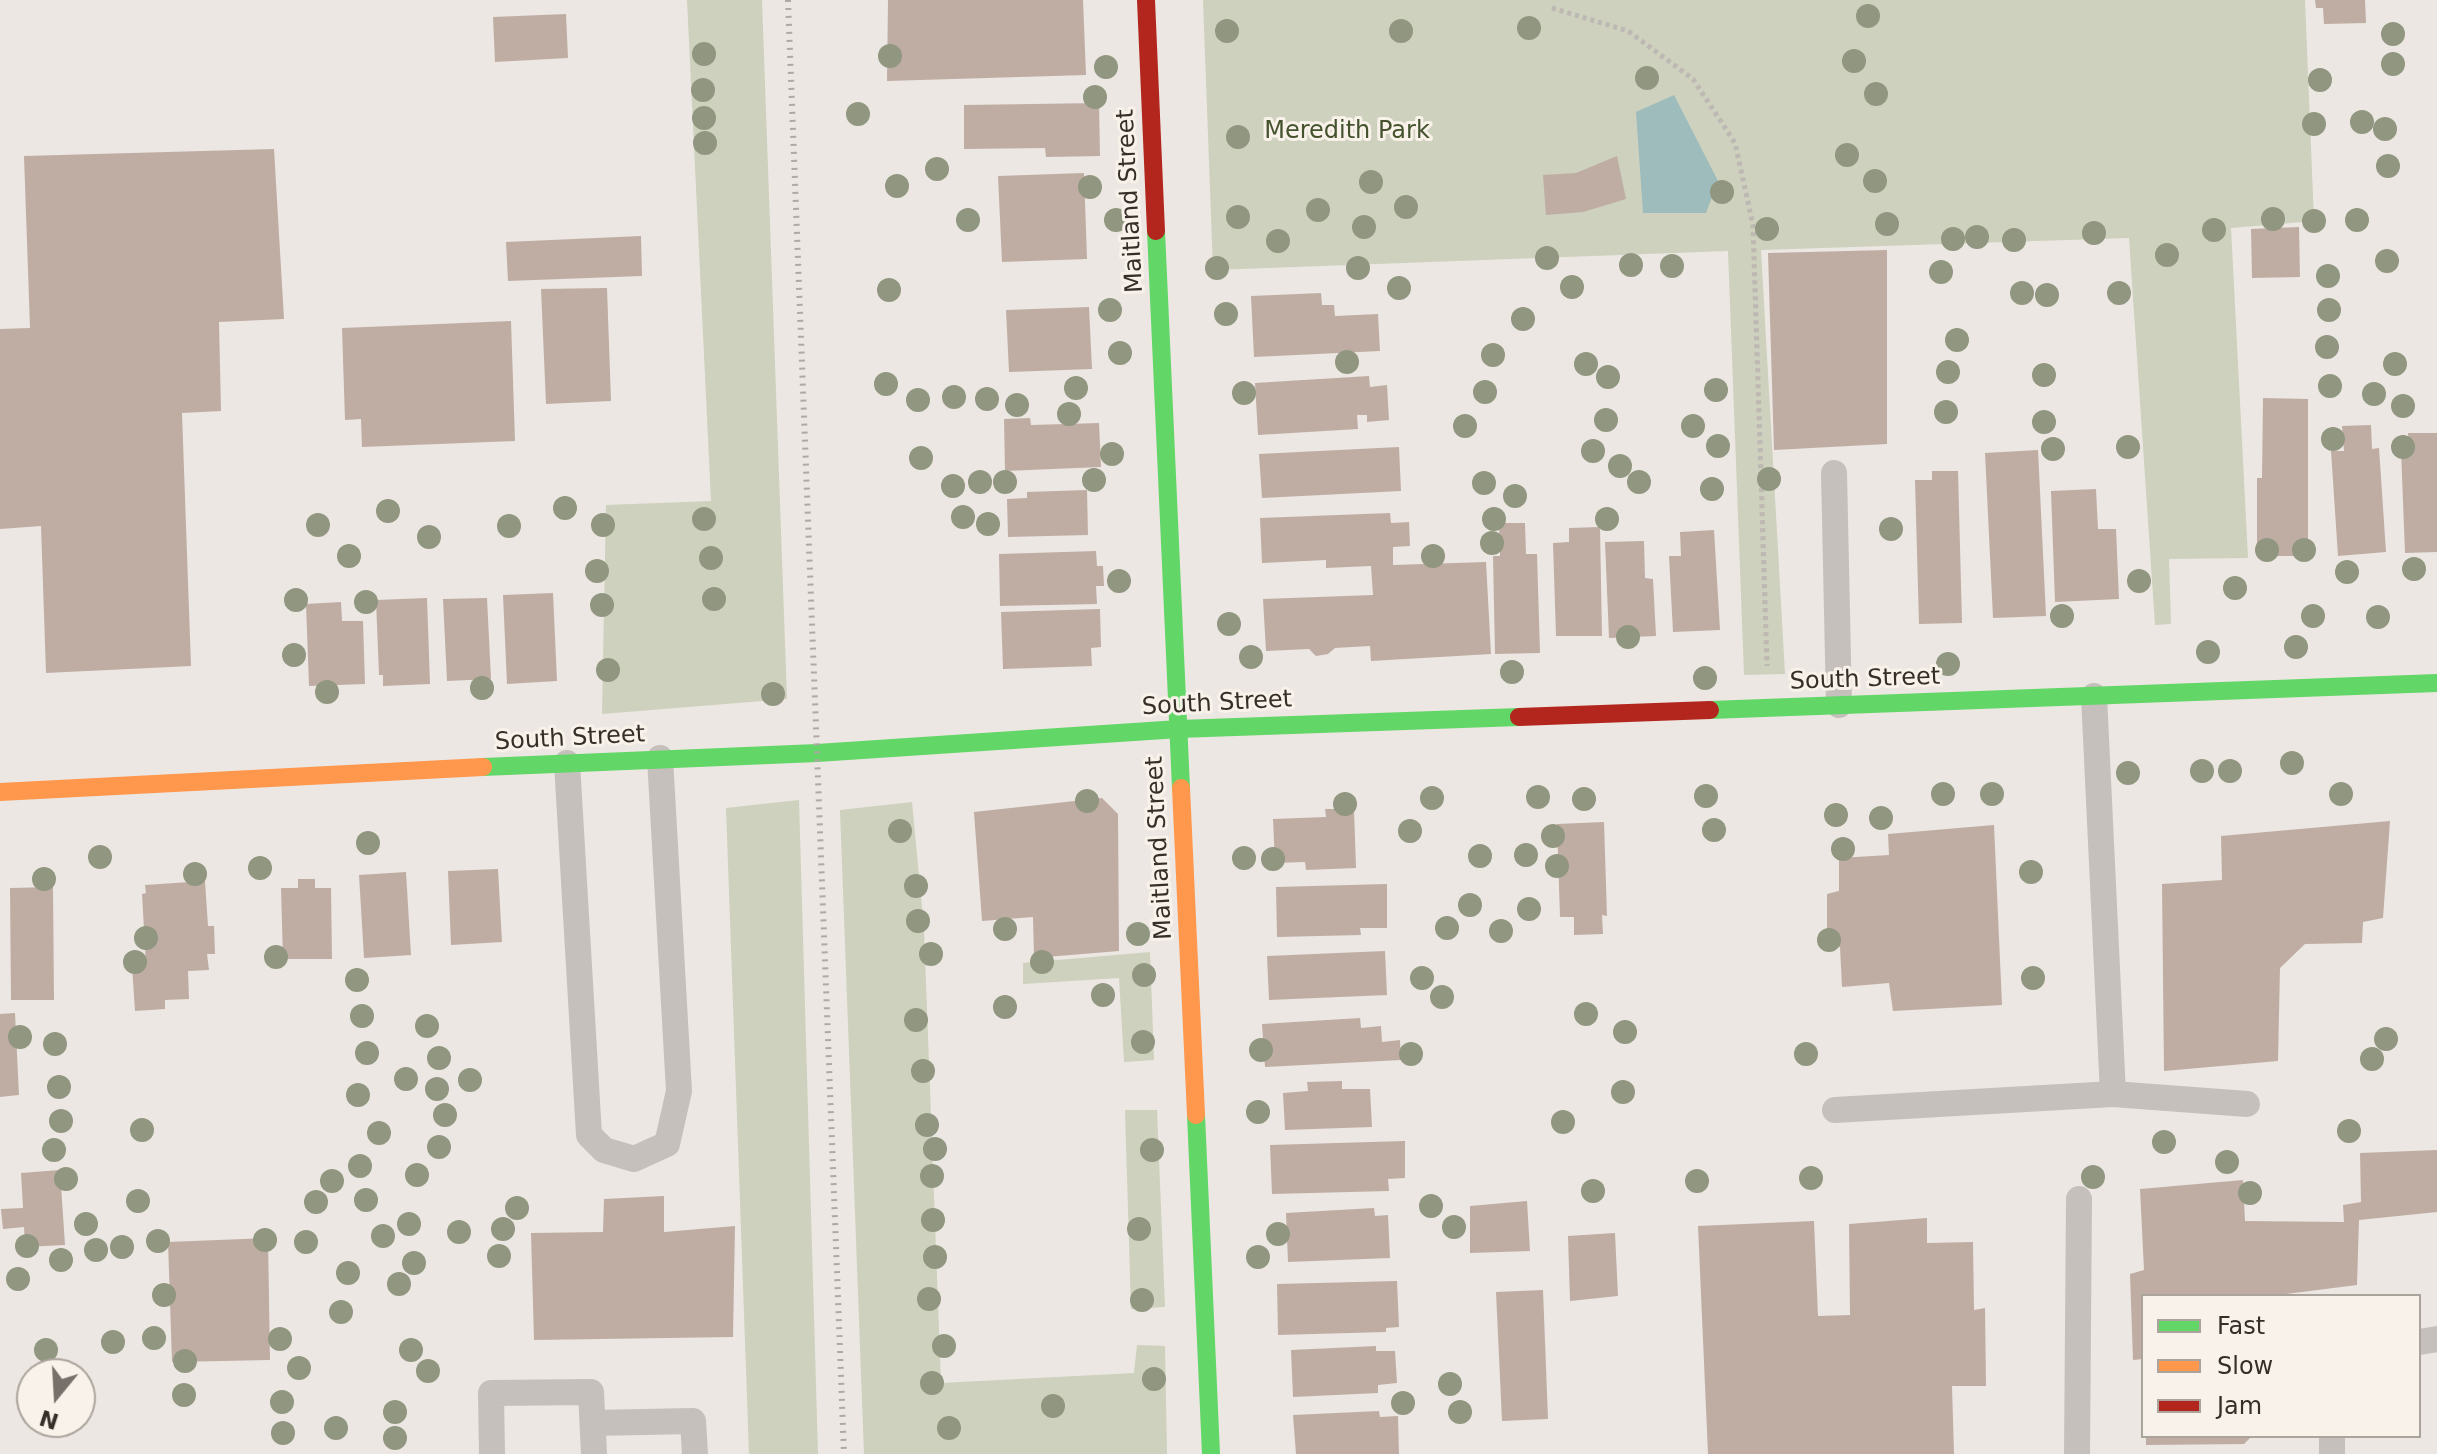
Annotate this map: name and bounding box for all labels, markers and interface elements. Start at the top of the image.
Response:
street label: Maitland Street [1112,108,1150,294]
park label: Meredith Park [1264,118,1430,146]
street label: South Street [1789,663,1941,697]
street label: South Street [1141,686,1293,722]
street label: South Street [494,721,646,757]
street label: Maitland Street [1141,755,1179,941]
legend [2141,1294,2421,1438]
text: Fast [2217,1312,2265,1340]
text: Slow [2217,1352,2273,1380]
north arrow [16,1358,96,1438]
text: Jam [2217,1392,2262,1420]
text: N [36,1405,62,1434]

